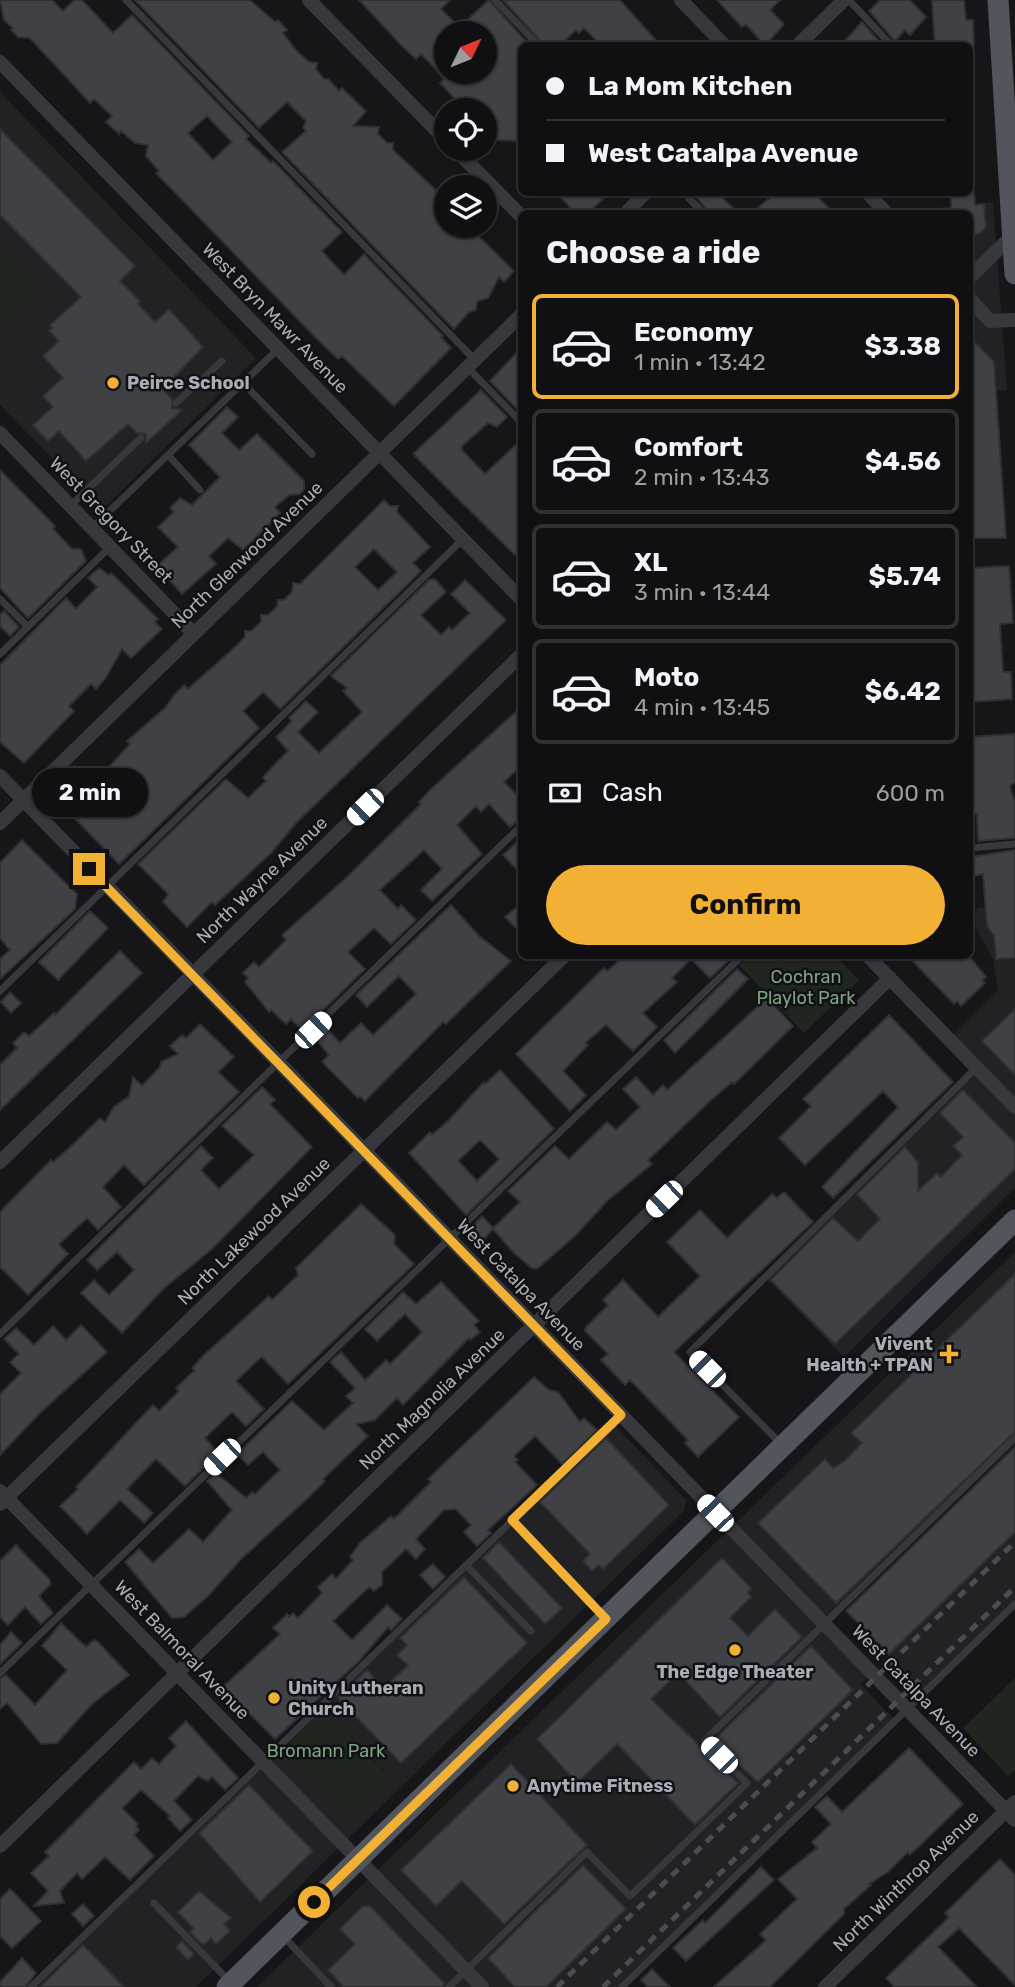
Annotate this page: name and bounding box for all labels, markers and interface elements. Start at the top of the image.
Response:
north arrow [434,21,497,84]
map controls [434,21,497,238]
text: La Mom Kitchen [588,71,792,102]
button: locate [434,98,497,161]
text: West Catalpa Avenue [588,138,858,169]
button: layers [434,175,497,238]
text: Choose a ride [546,233,760,271]
street label: West Bryn Mawr Avenue [197,238,353,398]
icon: car [550,315,613,378]
text: Economy [634,317,753,348]
text: $3.38 [864,331,941,362]
text: 1 min · 13:42 [634,348,766,376]
place label: Peirce School [127,372,250,394]
marker: Peirce School [105,375,121,391]
icon: car [550,430,613,493]
text: Comfort [634,432,743,463]
text: $4.56 [865,446,941,477]
street label: West Gregory Street [45,452,177,588]
text: 2 min · 13:43 [634,463,770,491]
street label: North Glenwood Avenue [167,477,327,633]
icon: car [550,545,613,608]
text: XL [634,547,667,578]
text: $5.74 [869,561,941,592]
text: 3 min · 13:44 [634,578,770,606]
icon: car [550,660,613,723]
text: Moto [634,662,699,693]
text: $6.42 [865,676,941,707]
text: 4 min · 13:45 [634,693,770,721]
callout: 2 min [31,768,147,816]
icon: cash [546,774,584,812]
text: Cash [602,777,663,808]
text: 2 min [59,778,121,806]
text: 600 m [876,779,945,807]
car [343,785,388,829]
street label: North Wayne Avenue [192,812,332,948]
route end [73,853,105,885]
button: Confirm [546,865,945,945]
park label: Cochran Playlot Park [756,966,856,1009]
car [291,1008,336,1052]
street label: North Lakewood Avenue [173,1152,335,1310]
car [642,1177,687,1221]
street label: West Catalpa Avenue [452,1214,590,1356]
street label: North Magnolia Avenue [355,1324,509,1474]
place label: Vivent Health + TPAN [806,1333,933,1376]
marker: Vivent Health + TPAN [939,1344,959,1364]
car [685,1347,730,1391]
car [200,1435,245,1479]
car [693,1491,738,1535]
street label: West Balmoral Avenue [110,1576,254,1724]
street label: West Catalpa Avenue [847,1620,985,1762]
marker: The Edge Theater [727,1642,743,1658]
place label: The Edge Theater [657,1661,813,1683]
place label: Unity Lutheran Church [288,1677,423,1720]
marker: Unity Lutheran Church [266,1690,282,1706]
car [697,1733,742,1777]
park label: Bromann Park [267,1740,386,1762]
place label: Anytime Fitness [527,1775,673,1797]
marker: Anytime Fitness [505,1778,521,1794]
street label: North Winthrop Avenue [829,1806,983,1956]
route start [298,1886,330,1918]

